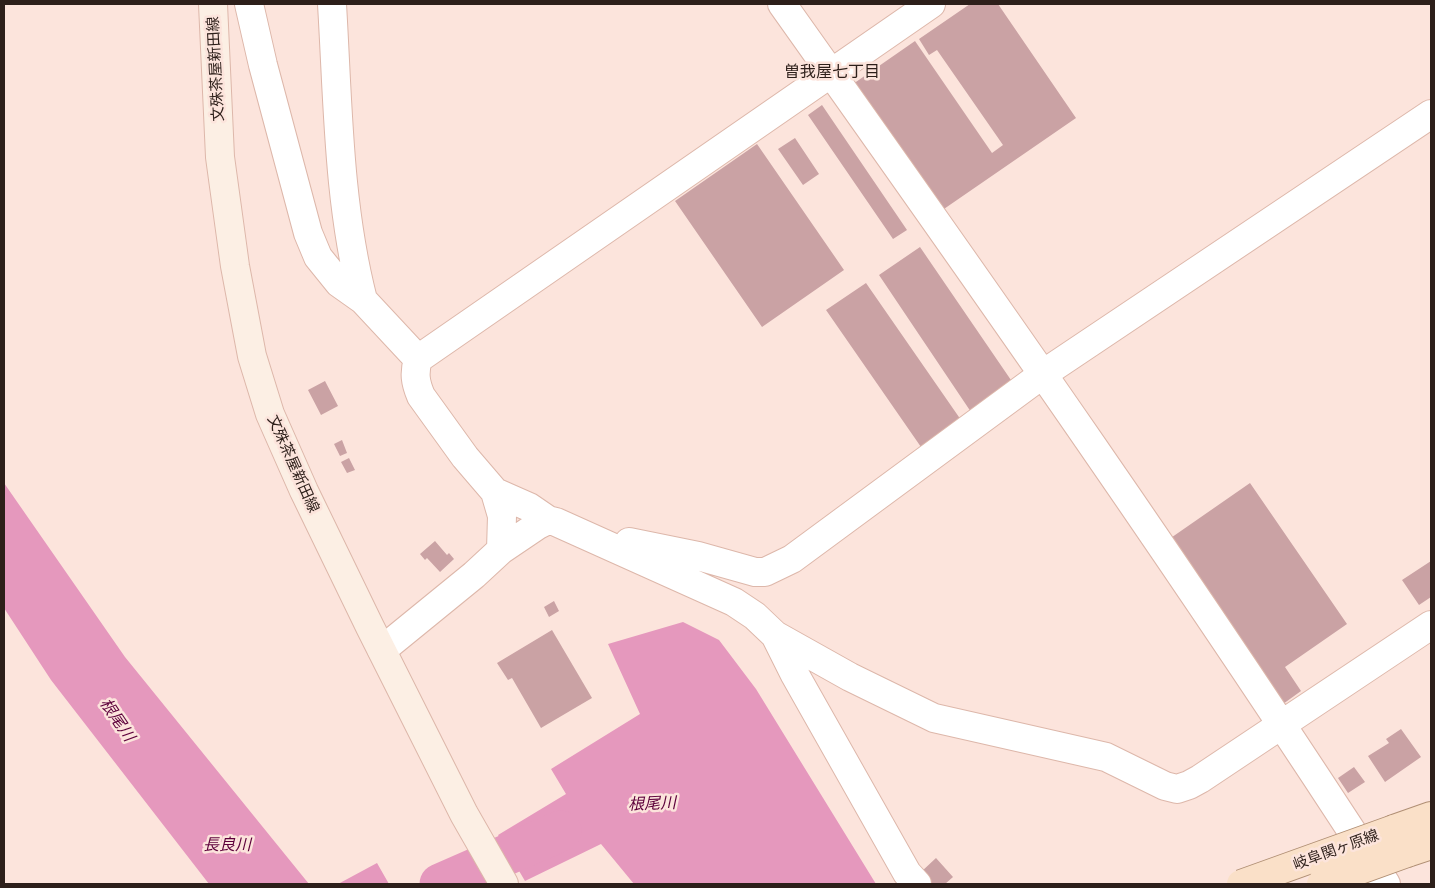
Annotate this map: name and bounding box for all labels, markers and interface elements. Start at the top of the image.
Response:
street label: 文殊茶屋新田線 [204,16,228,122]
district label: 曽我屋七丁目 [784,62,880,82]
street label: 文殊茶屋新田線 [263,412,323,516]
water label: 根尾川 [96,695,138,745]
water label: 根尾川 [628,794,676,814]
street label: 岐阜関ヶ原線 [1291,826,1381,874]
water label: 長良川 [203,835,251,855]

